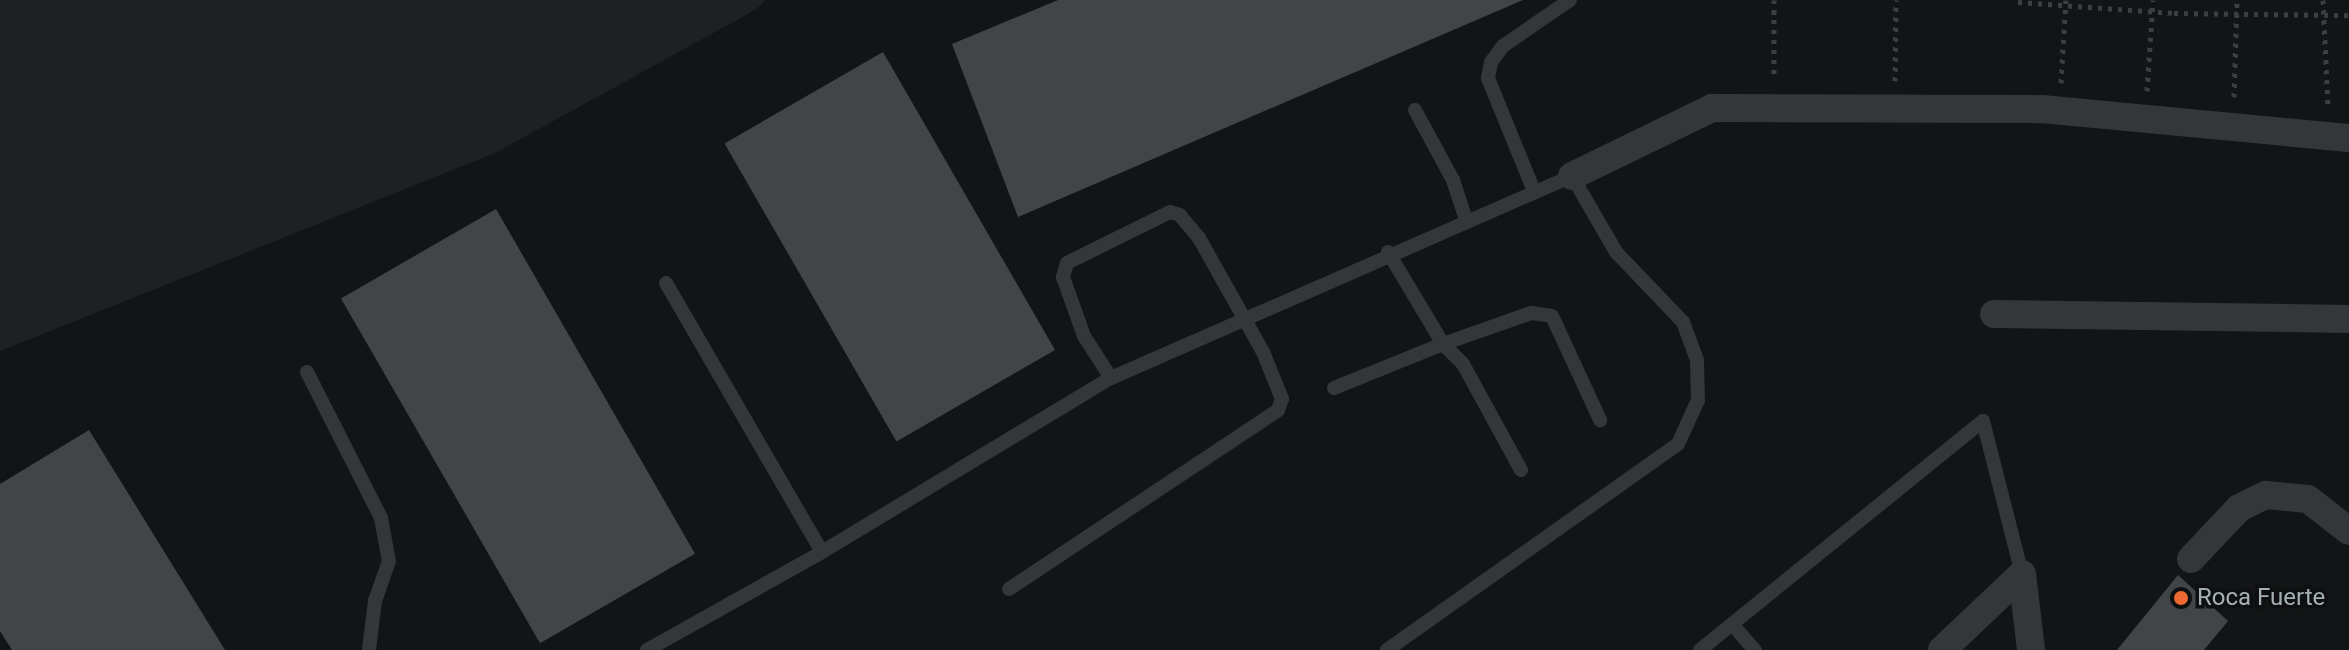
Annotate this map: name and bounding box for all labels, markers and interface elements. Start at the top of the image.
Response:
place label: Roca Fuerte [2197,584,2325,612]
marker: Roca Fuerte [2172,589,2190,607]

